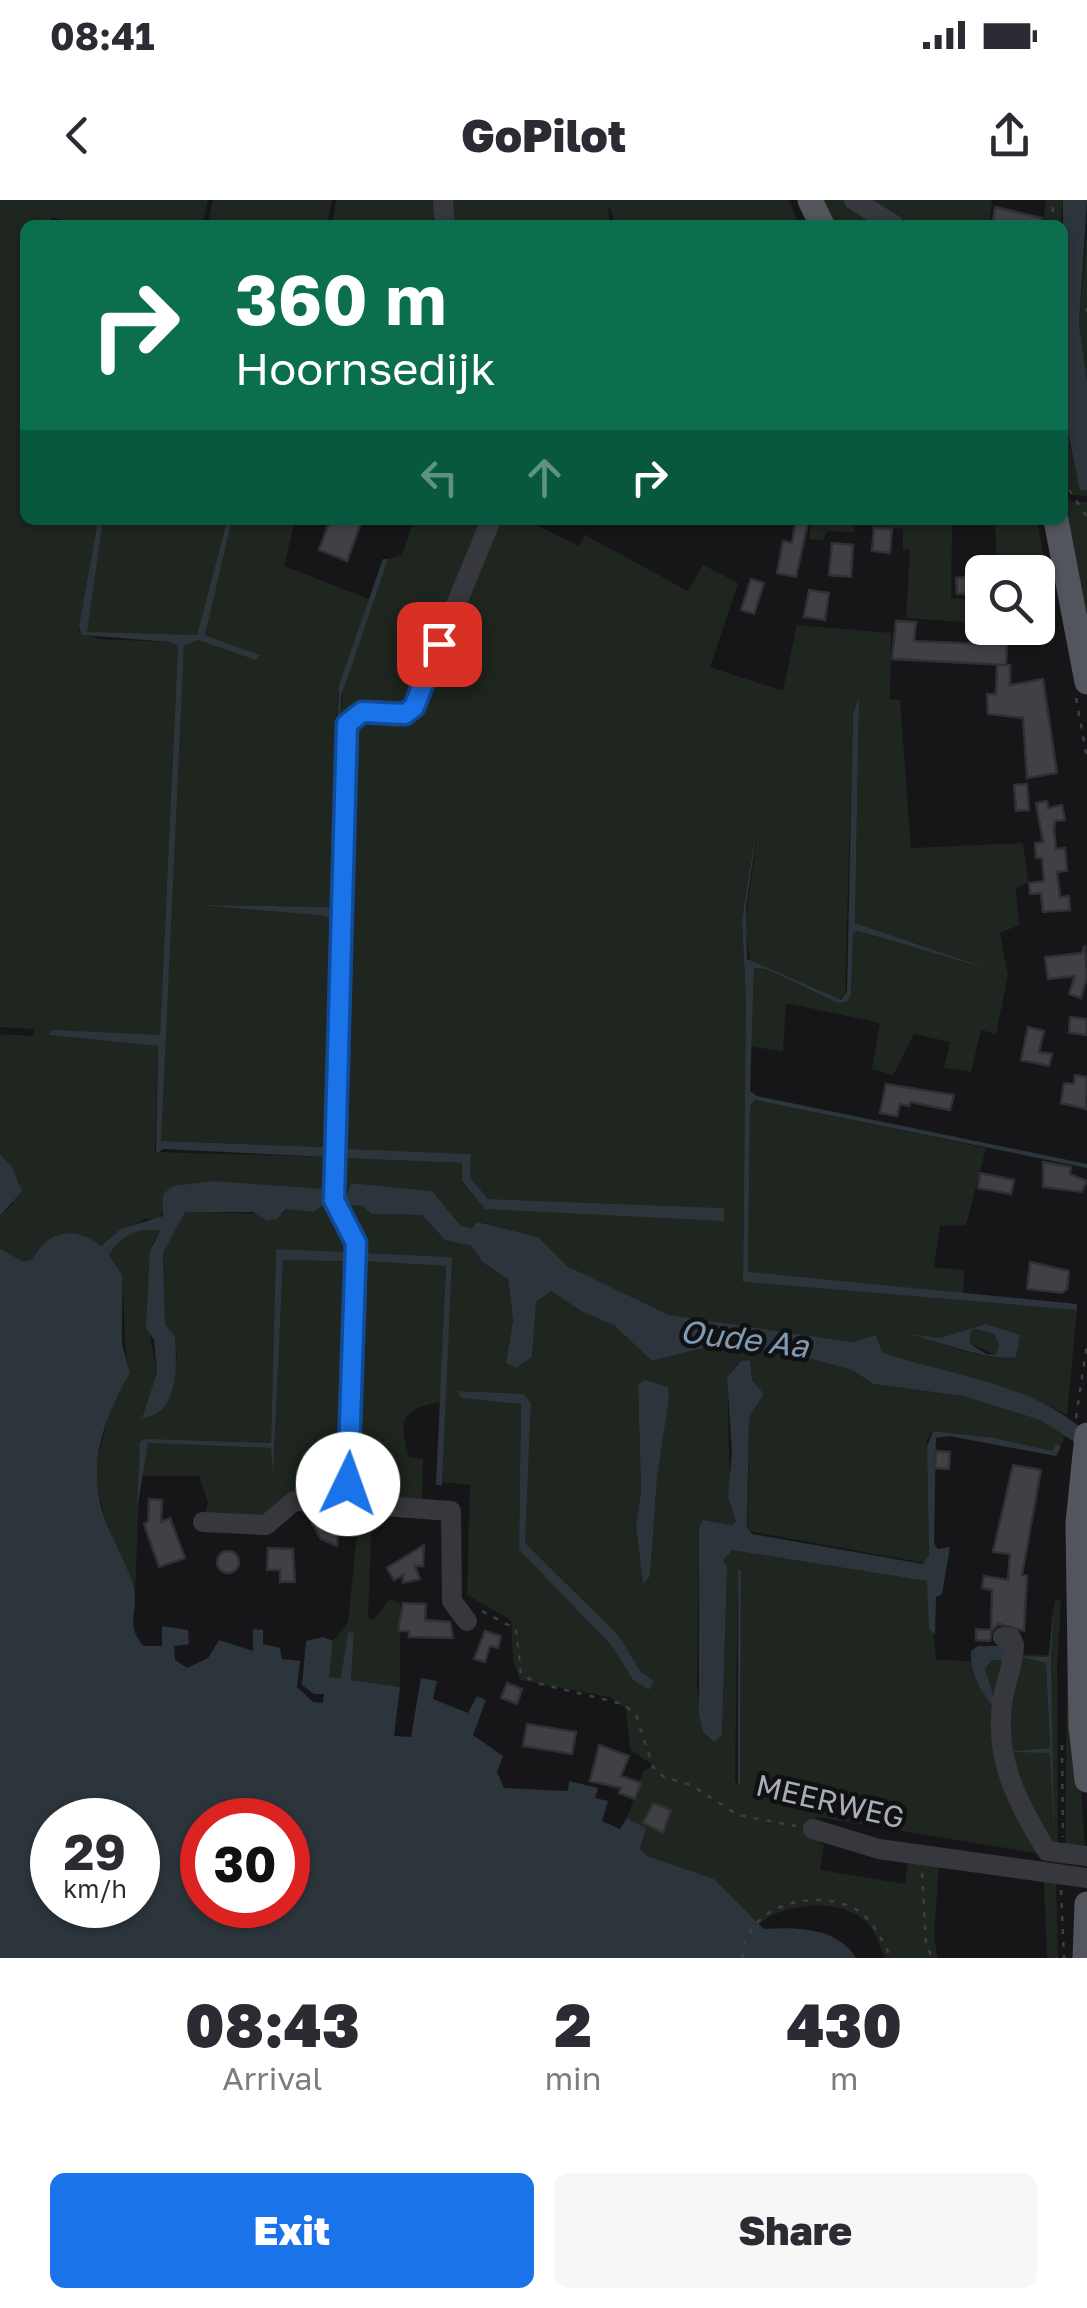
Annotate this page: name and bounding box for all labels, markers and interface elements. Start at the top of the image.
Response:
text: 08:41 [50,13,155,58]
icon: back [50,108,105,163]
text: GoPilot [461,108,626,162]
icon: share [982,108,1037,163]
text: 360 m [235,256,446,340]
icon: right [70,260,200,390]
text: Hoornsedijk [235,341,496,395]
icon: left [412,450,467,505]
icon: ahead [517,450,572,505]
icon: right [622,450,677,505]
map controls [965,555,1055,645]
button: search [965,555,1055,645]
pin [397,602,482,687]
icon: arrive [412,617,467,672]
water label: Oude Aa [678,1311,812,1365]
position arrow [296,1432,400,1536]
street label: MEERWEG [753,1767,908,1836]
speed limit sign: 30 [180,1798,310,1928]
text: 29 [64,1821,126,1881]
text: km/h [63,1873,127,1904]
text: 08:43 [185,1988,360,2060]
text: 2 [554,1988,592,2060]
text: 430 [786,1988,902,2060]
text: Arrival [222,2059,323,2097]
text: min [545,2059,601,2097]
text: m [830,2059,858,2097]
button: Exit [50,2173,534,2288]
button: Share [554,2173,1037,2288]

